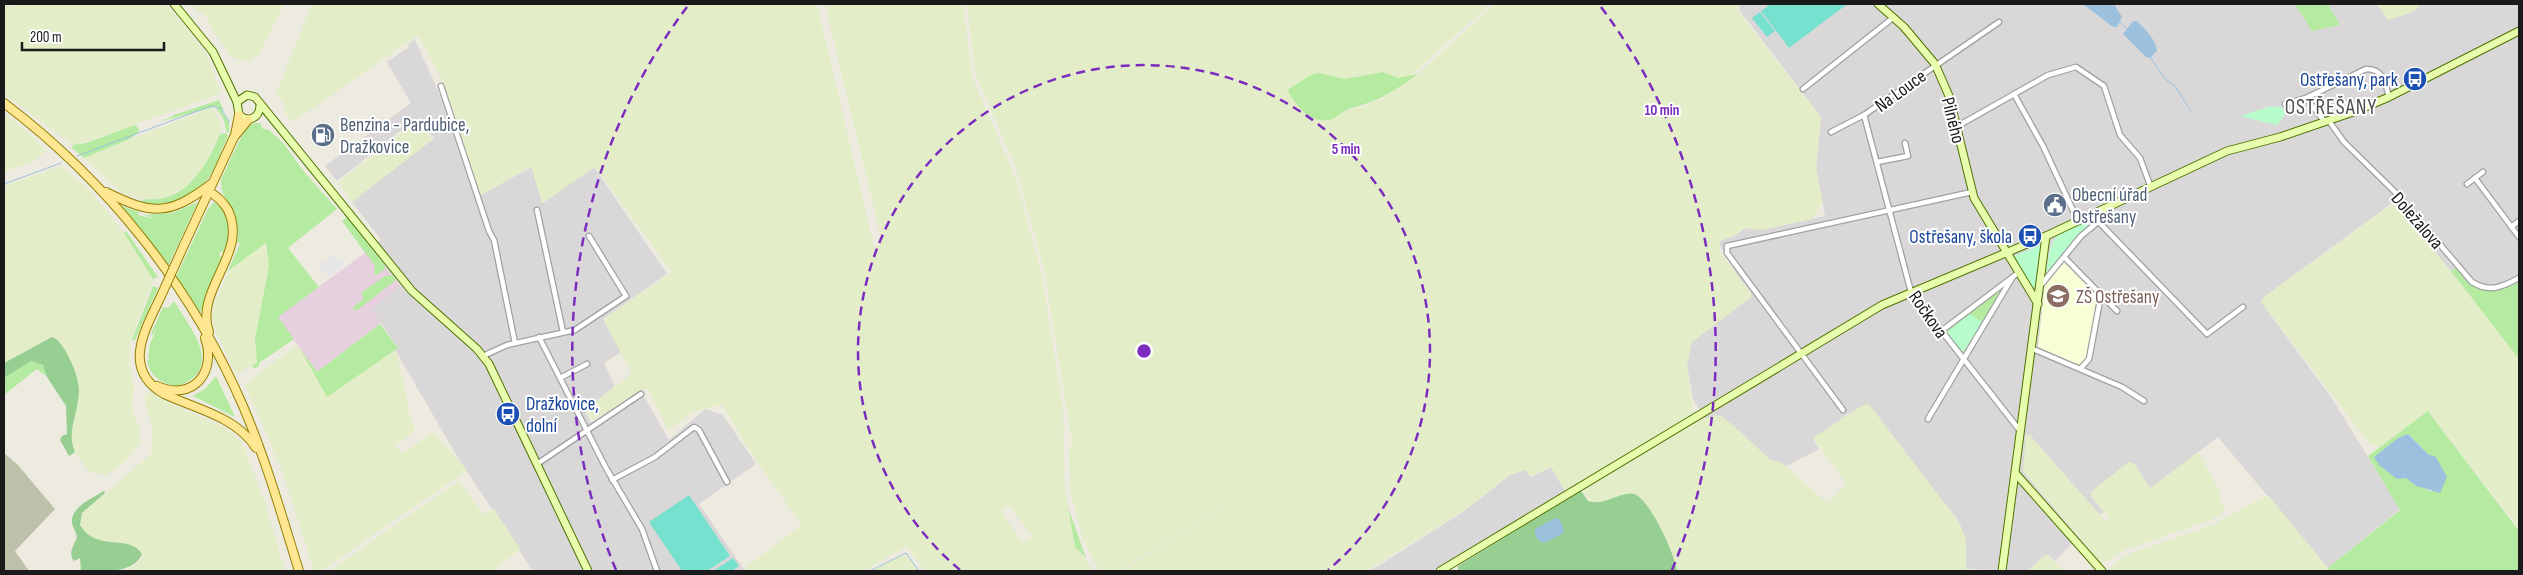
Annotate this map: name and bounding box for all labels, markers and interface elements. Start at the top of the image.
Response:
scale bar [22,20,165,52]
text: 200 m [30,28,62,47]
street label: Na Louce [1871,65,1931,118]
bus stop icon: Ostřešany, park [2402,66,2428,92]
place label: Ostřešany, park [2300,69,2399,92]
street label: Pilného [1936,95,1969,146]
district label: OSTŘEŠANY [2285,95,2377,120]
text: 10 min [1644,101,1680,120]
place label: Benzina - Pardubice, Dražkovice [340,114,469,159]
fuel station icon: Benzina - Pardubice, Dražkovice [310,122,336,148]
text: 5 min [1332,140,1360,159]
place label: Obecní úřad Ostřešany [2072,184,2147,229]
street label: Doležalova [2386,188,2448,254]
public building icon: Obecní úřad Ostřešany [2042,192,2068,218]
bus stop icon: Ostřešany, škola [2017,223,2043,249]
place label: Ostřešany, škola [1909,226,2012,249]
school or university icon: ZŠ Ostřešany [2045,283,2071,309]
place label: ZŠ Ostřešany [2076,286,2160,309]
street label: Ročkova [1903,287,1952,343]
centre of rings [1135,342,1153,360]
place label: Dražkovice, dolní [526,393,599,438]
bus stop icon: Dražkovice, dolní [495,401,521,427]

